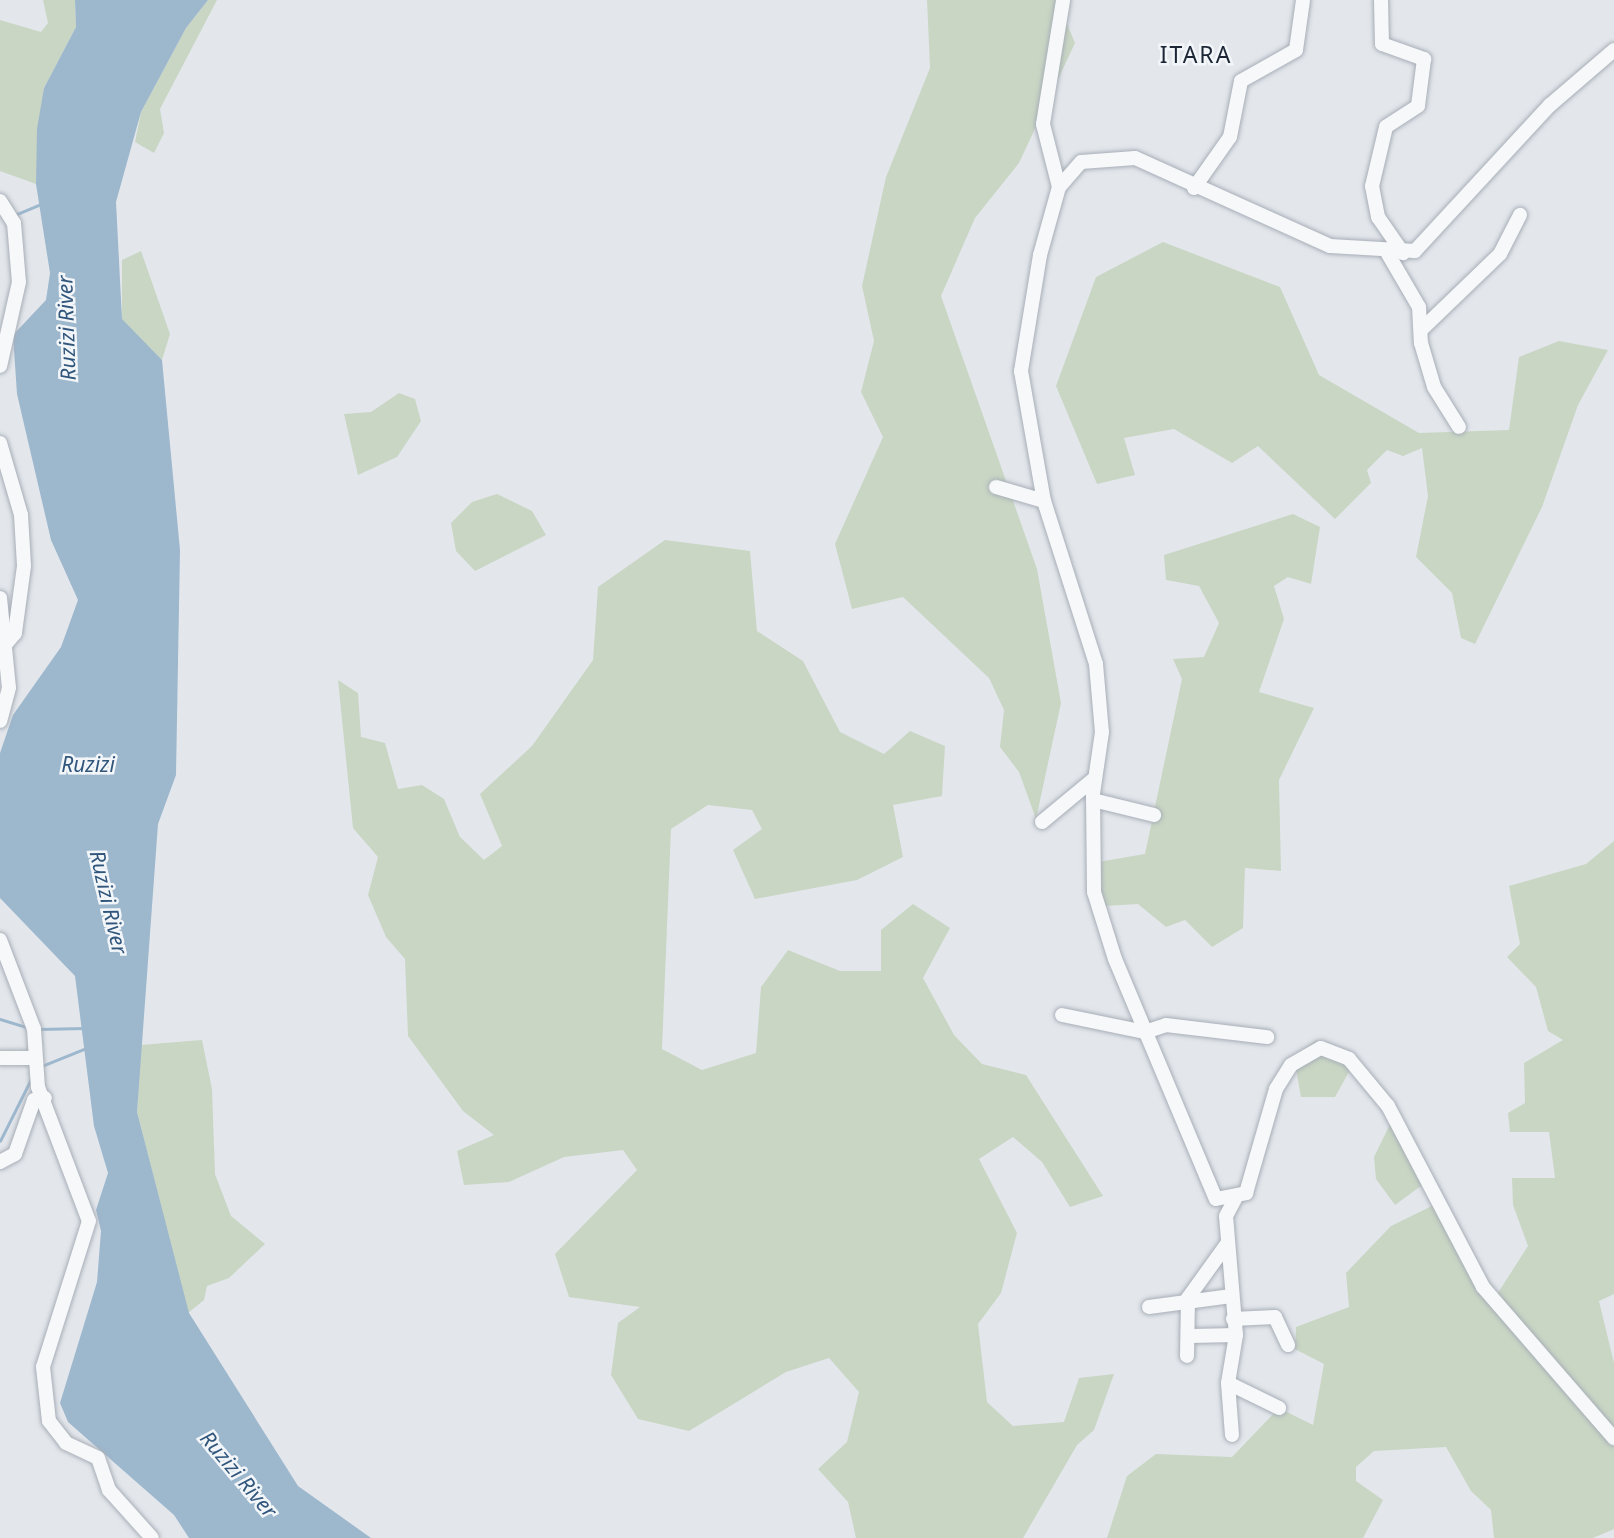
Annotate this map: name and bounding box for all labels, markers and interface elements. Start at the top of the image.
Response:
district label: ITARA [1160,40,1232,68]
water label: Ruzizi River [52,275,80,381]
water label: Ruzizi [61,751,115,777]
water label: Ruzizi River [85,848,133,956]
water label: Ruzizi River [196,1426,282,1522]

